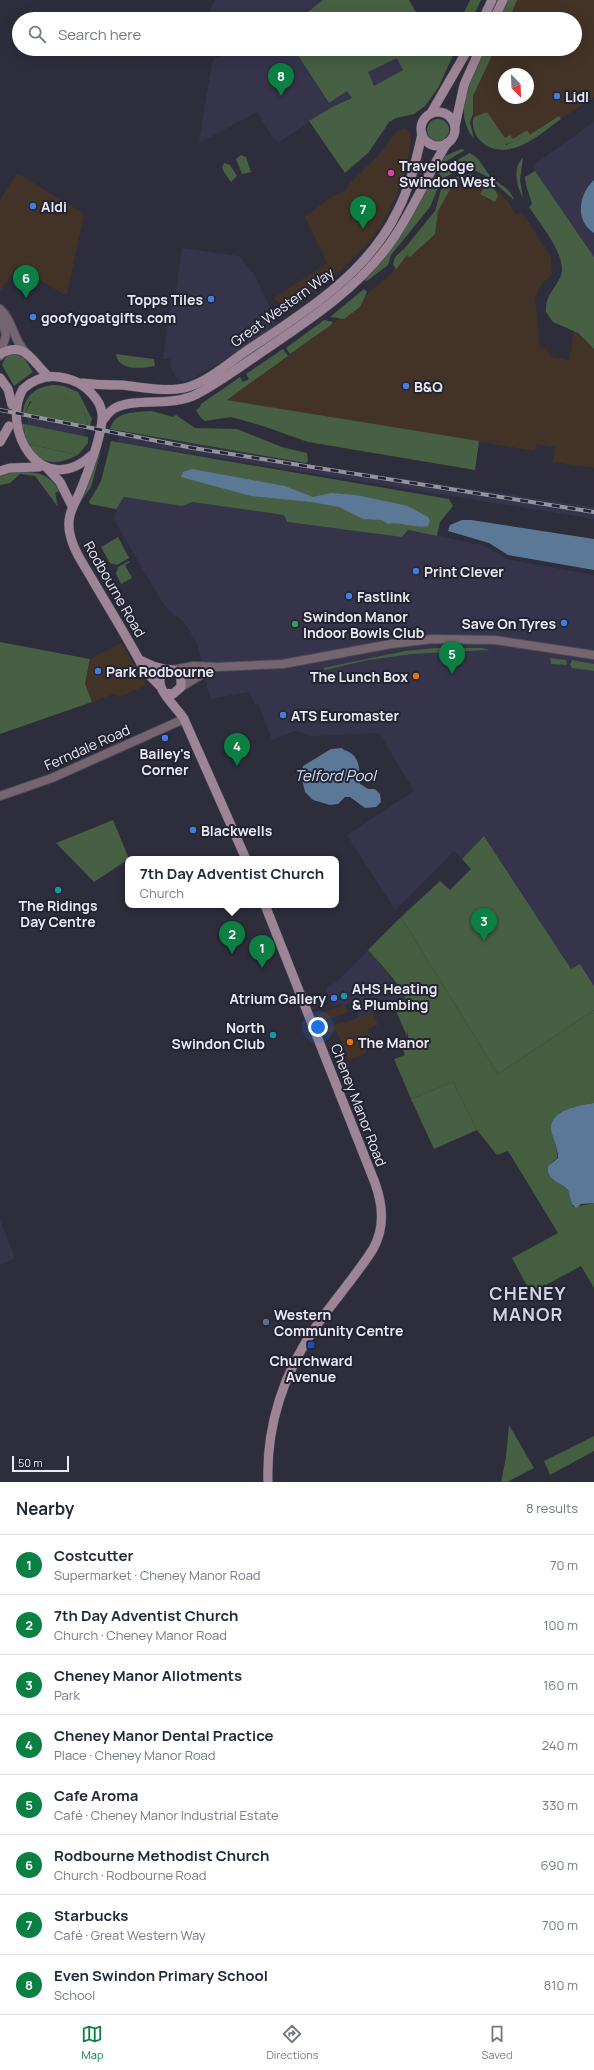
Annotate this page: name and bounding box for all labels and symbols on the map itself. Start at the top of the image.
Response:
pin: 8 [268,63,294,96]
north arrow [498,68,534,104]
place label: Lidl [565,87,589,106]
marker: Lidl [552,91,562,101]
place label: Travelodge Swindon West [399,156,496,191]
marker: Travelodge Swindon West [386,168,396,178]
pin: 7 [350,196,376,229]
place label: Aldi [41,197,67,216]
marker: Aldi [28,201,38,211]
street label: Great Western Way [226,263,338,351]
pin: 6 [13,265,39,298]
place label: Topps Tiles [127,290,203,309]
marker: Topps Tiles [206,294,216,304]
place label: goofygoatgifts.com [41,308,176,327]
marker: goofygoatgifts.com [28,312,38,322]
place label: B&Q [414,377,443,396]
marker: B&Q [401,381,411,391]
street label: Rodbourne Road [80,538,150,640]
place label: Print Clever [424,562,504,581]
marker: Print Clever [411,566,421,576]
place label: Fastlink [357,587,410,606]
marker: Fastlink [344,591,354,601]
place label: Swindon Manor Indoor Bowls Club [303,607,425,642]
place label: Save On Tyres [461,614,556,633]
marker: Save On Tyres [559,618,569,628]
marker: Swindon Manor Indoor Bowls Club [290,619,300,629]
pin: 5 [439,641,465,674]
place label: Park Rodbourne [106,662,214,681]
marker: Park Rodbourne [93,666,103,676]
place label: The Lunch Box [310,667,408,686]
marker: The Lunch Box [411,671,421,681]
place label: ATS Euromaster [291,706,399,725]
marker: ATS Euromaster [278,710,288,720]
street label: Ferndale Road [41,720,133,774]
marker: Bailey's Corner [160,733,170,743]
pin: 4 [224,733,250,766]
place label: Bailey's Corner [140,744,191,779]
water label: Telford Pool [294,765,378,786]
place label: Blackwells [201,821,273,840]
marker: Blackwells [188,825,198,835]
marker: The Ridings Day Centre [53,885,63,895]
place label: The Ridings Day Centre [18,896,98,931]
pin: 3 [471,908,497,941]
pin: 2 [219,921,245,954]
pin: 1 [249,935,275,968]
place label: AHS Heating & Plumbing [352,979,437,1014]
place label: Atrium Gallery [229,989,326,1008]
marker: AHS Heating & Plumbing [339,991,349,1001]
marker: Atrium Gallery [329,993,339,1003]
your location [308,1017,328,1037]
place label: North Swindon Club [171,1018,265,1053]
marker: North Swindon Club [268,1030,278,1040]
place label: The Manor [358,1033,430,1052]
marker: The Manor [345,1037,355,1047]
street label: Cheney Manor Road [327,1041,391,1169]
district label: CHENEY MANOR [489,1281,567,1326]
place label: Western Community Centre [274,1305,403,1340]
marker: Western Community Centre [261,1317,271,1327]
marker: Churchward Avenue [306,1340,316,1350]
place label: Churchward Avenue [269,1351,353,1386]
scale bar [12,1454,69,1473]

